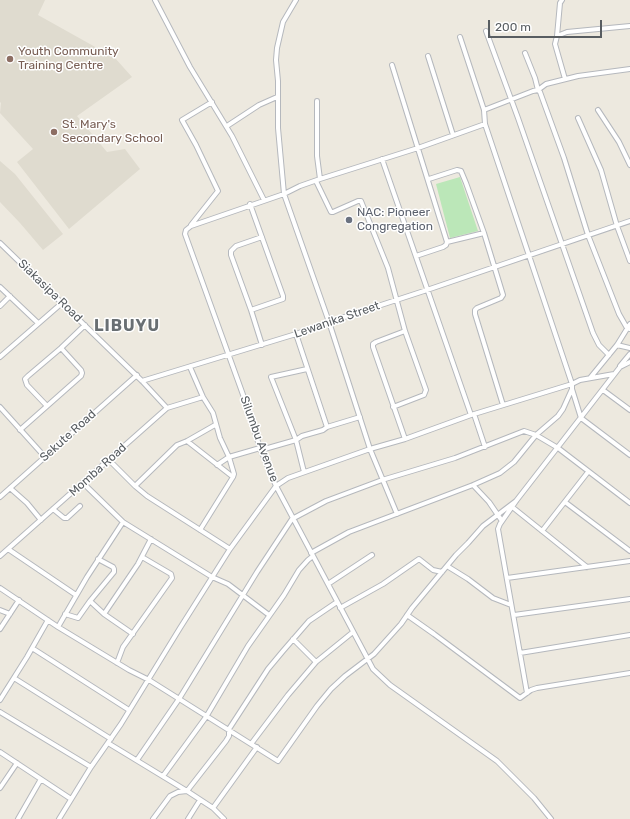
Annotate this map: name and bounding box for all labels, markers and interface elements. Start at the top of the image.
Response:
scale bar [490,12,604,38]
text: 200 m [495,20,531,34]
place label: Youth Community Training Centre [18,45,119,73]
marker: Youth Community Training Centre [5,54,15,64]
place label: St. Mary's Secondary School [62,118,163,146]
marker: St. Mary's Secondary School [49,127,59,137]
place label: NAC: Pioneer Congregation [357,206,433,234]
marker: NAC: Pioneer Congregation [344,215,354,225]
street label: Siakasipa Road [15,257,85,325]
street label: Lewanika Street [292,299,382,341]
district label: LIBUYU [94,316,160,336]
street label: Silumbu Avenue [237,394,281,484]
street label: Sekute Road [37,407,99,465]
street label: Momba Road [66,440,130,500]

